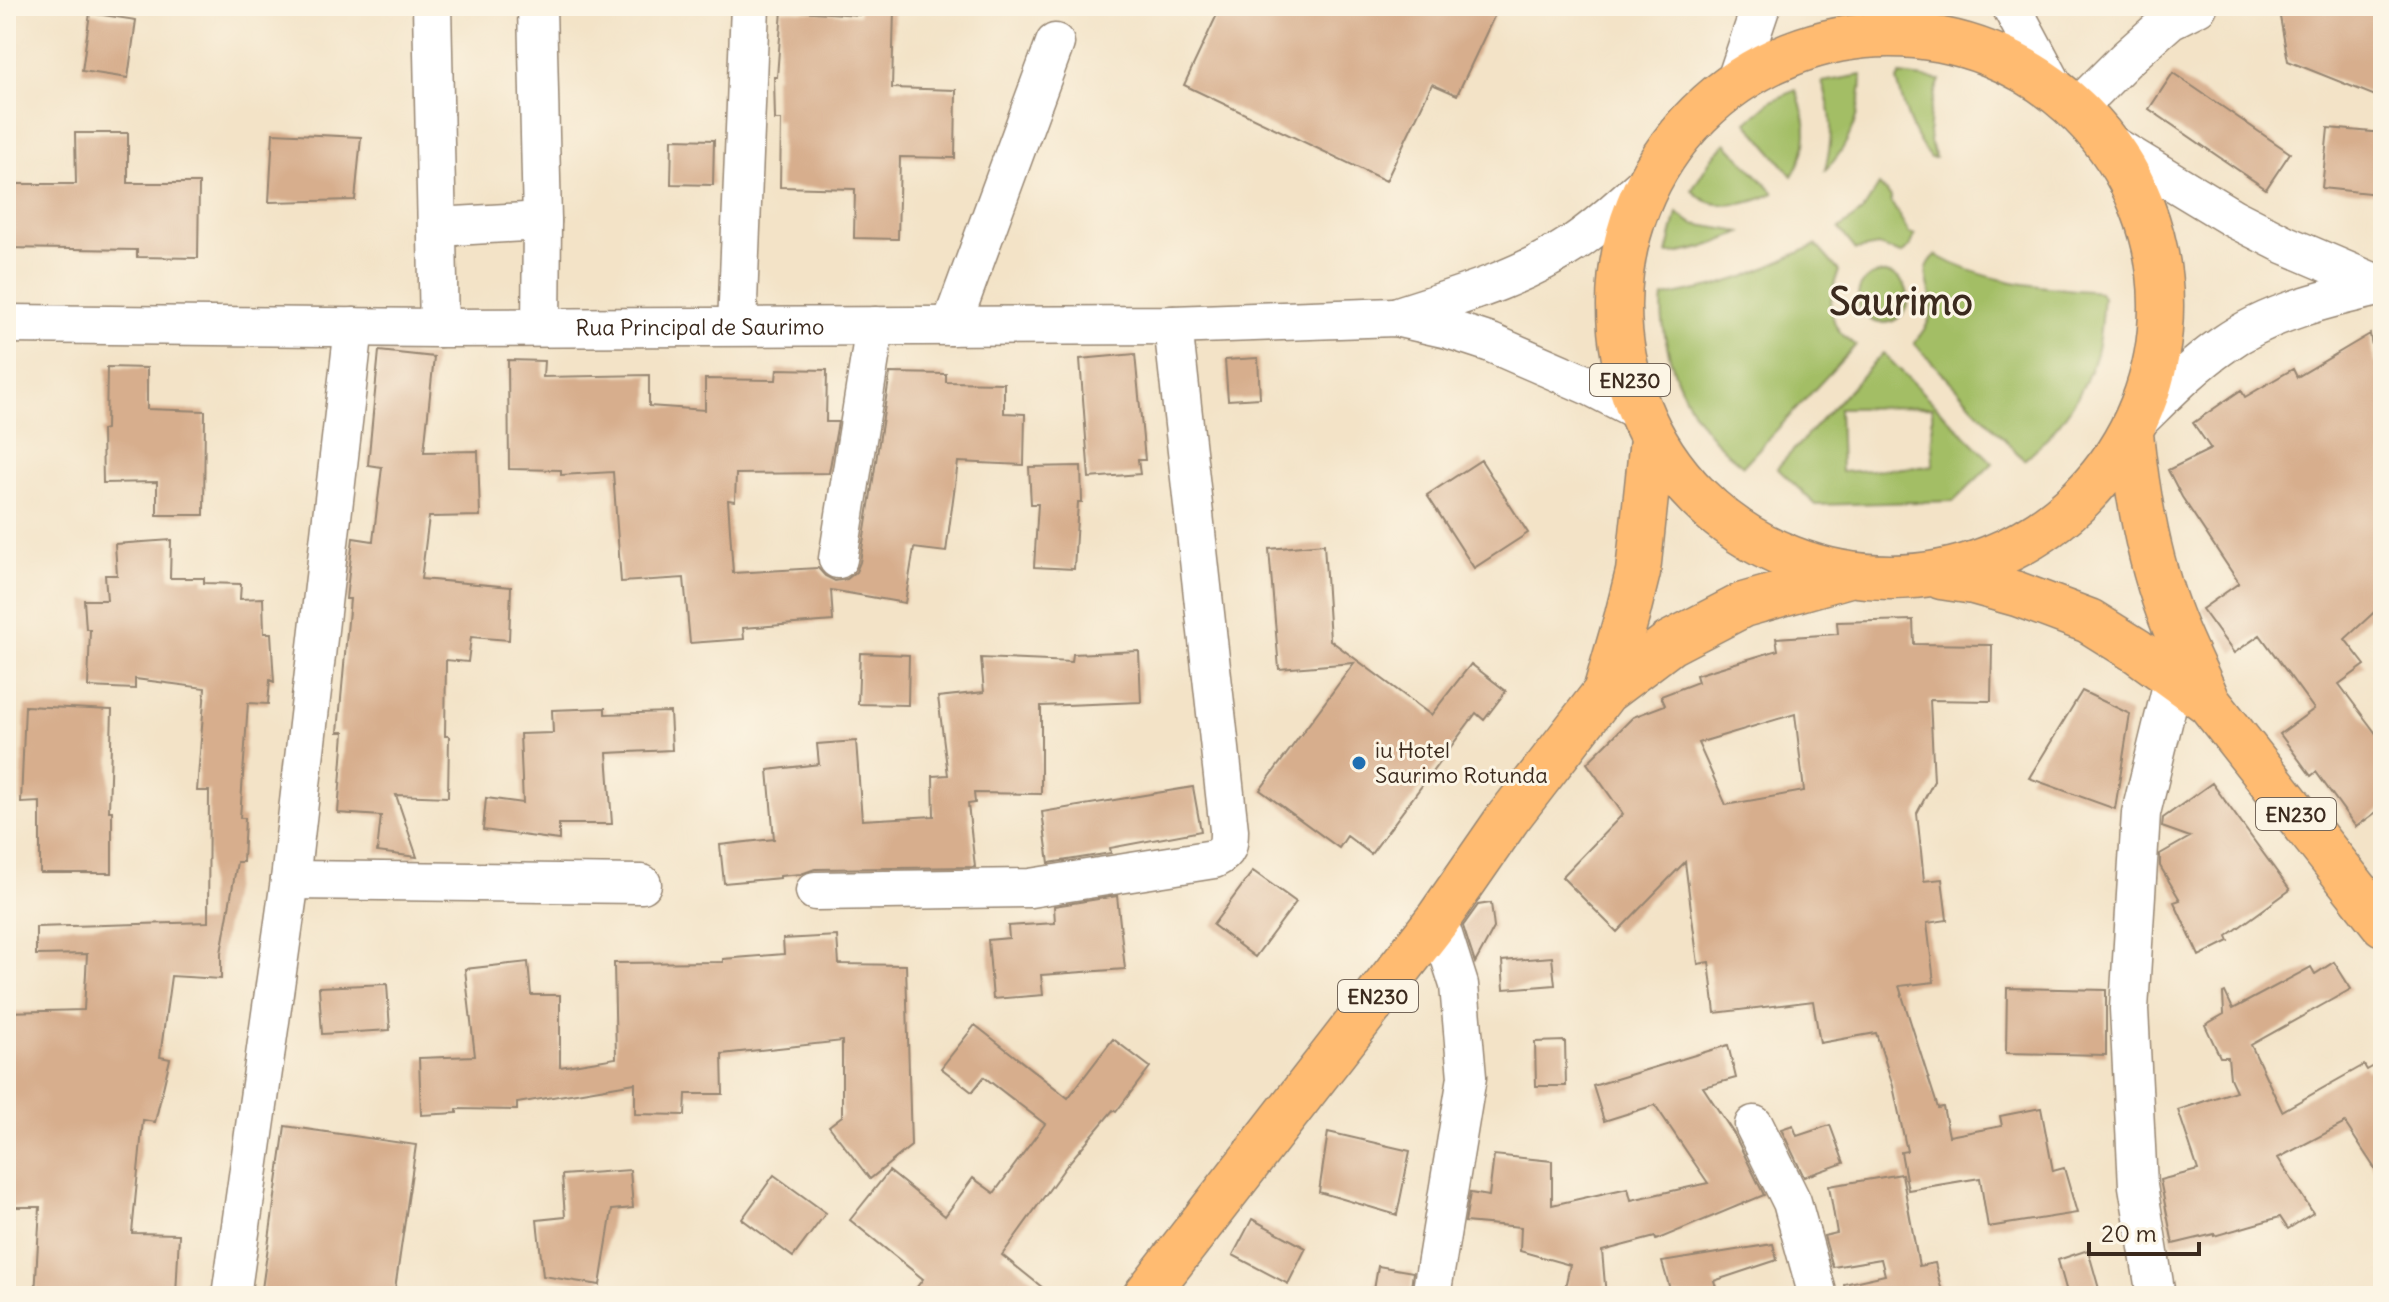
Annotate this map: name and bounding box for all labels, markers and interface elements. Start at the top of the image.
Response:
district label: Saurimo [1829,278,1973,325]
street label: Rua Principal de Saurimo [575,312,824,341]
road number: EN230 [1590,364,1670,396]
place label: iu Hotel Saurimo Rotunda [1375,736,1548,789]
marker: iu Hotel Saurimo Rotunda [1350,754,1368,772]
road number: EN230 [2256,798,2336,830]
road number: EN230 [1338,980,1418,1012]
scale bar [2089,1206,2199,1256]
text: 20 m [2101,1218,2157,1248]

